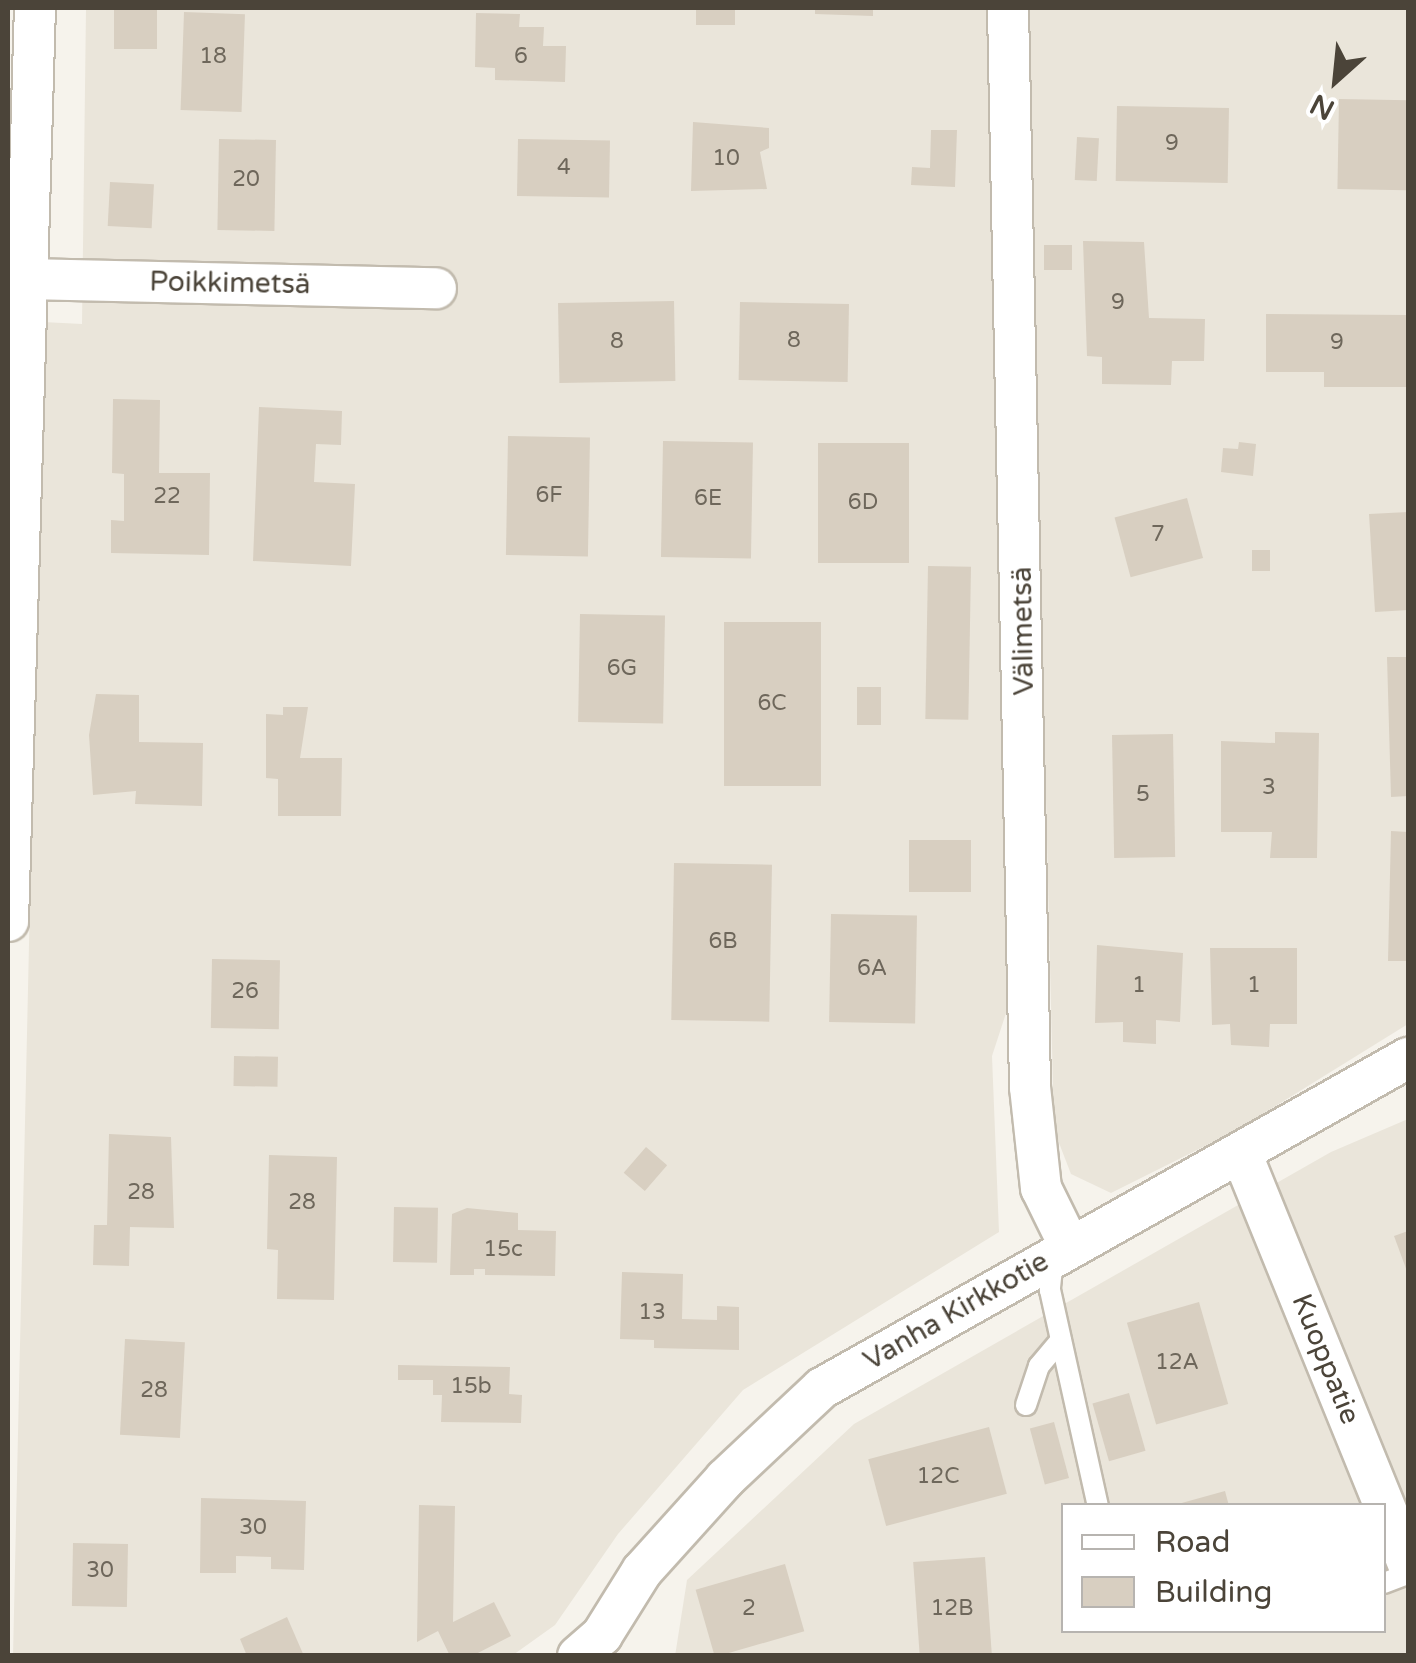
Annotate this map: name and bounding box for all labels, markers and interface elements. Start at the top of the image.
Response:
north arrow [1286,30,1386,130]
house number: 18 [199,44,227,70]
house number: 6 [514,44,528,70]
text: N [1305,86,1340,127]
house number: 9 [1165,131,1179,157]
house number: 10 [712,146,740,172]
house number: 4 [557,155,571,181]
house number: 20 [232,167,260,193]
street label: Poikkimetsä [149,265,311,301]
house number: 9 [1111,290,1125,316]
house number: 8 [787,328,801,354]
house number: 8 [610,329,624,355]
house number: 9 [1330,330,1344,356]
house number: 6F [535,483,563,509]
house number: 22 [153,484,181,510]
house number: 6E [694,486,722,512]
house number: 6D [848,490,878,516]
house number: 7 [1151,522,1165,548]
street label: Välimetsä [1005,566,1041,696]
house number: 6G [607,656,637,682]
house number: 6C [757,691,787,717]
house number: 3 [1262,775,1276,801]
house number: 5 [1136,782,1150,808]
house number: 6B [708,929,738,955]
house number: 6A [857,956,887,982]
house number: 1 [1132,973,1146,999]
house number: 1 [1247,973,1261,999]
house number: 26 [231,979,259,1005]
house number: 28 [127,1180,155,1206]
house number: 28 [288,1190,316,1216]
house number: 15c [483,1237,523,1263]
street label: Vanha Kirkkotie [858,1244,1054,1378]
street label: Kuoppatie [1285,1289,1367,1429]
house number: 13 [638,1300,666,1326]
house number: 12A [1155,1350,1199,1376]
house number: 15b [450,1374,492,1400]
house number: 28 [140,1378,168,1404]
house number: 12C [917,1464,959,1490]
legend [1061,1503,1386,1633]
house number: 30 [239,1515,267,1541]
text: Road [1155,1524,1230,1561]
house number: 30 [86,1558,114,1584]
text: Building [1155,1574,1272,1611]
house number: 2 [742,1596,756,1622]
house number: 12B [931,1596,973,1622]

